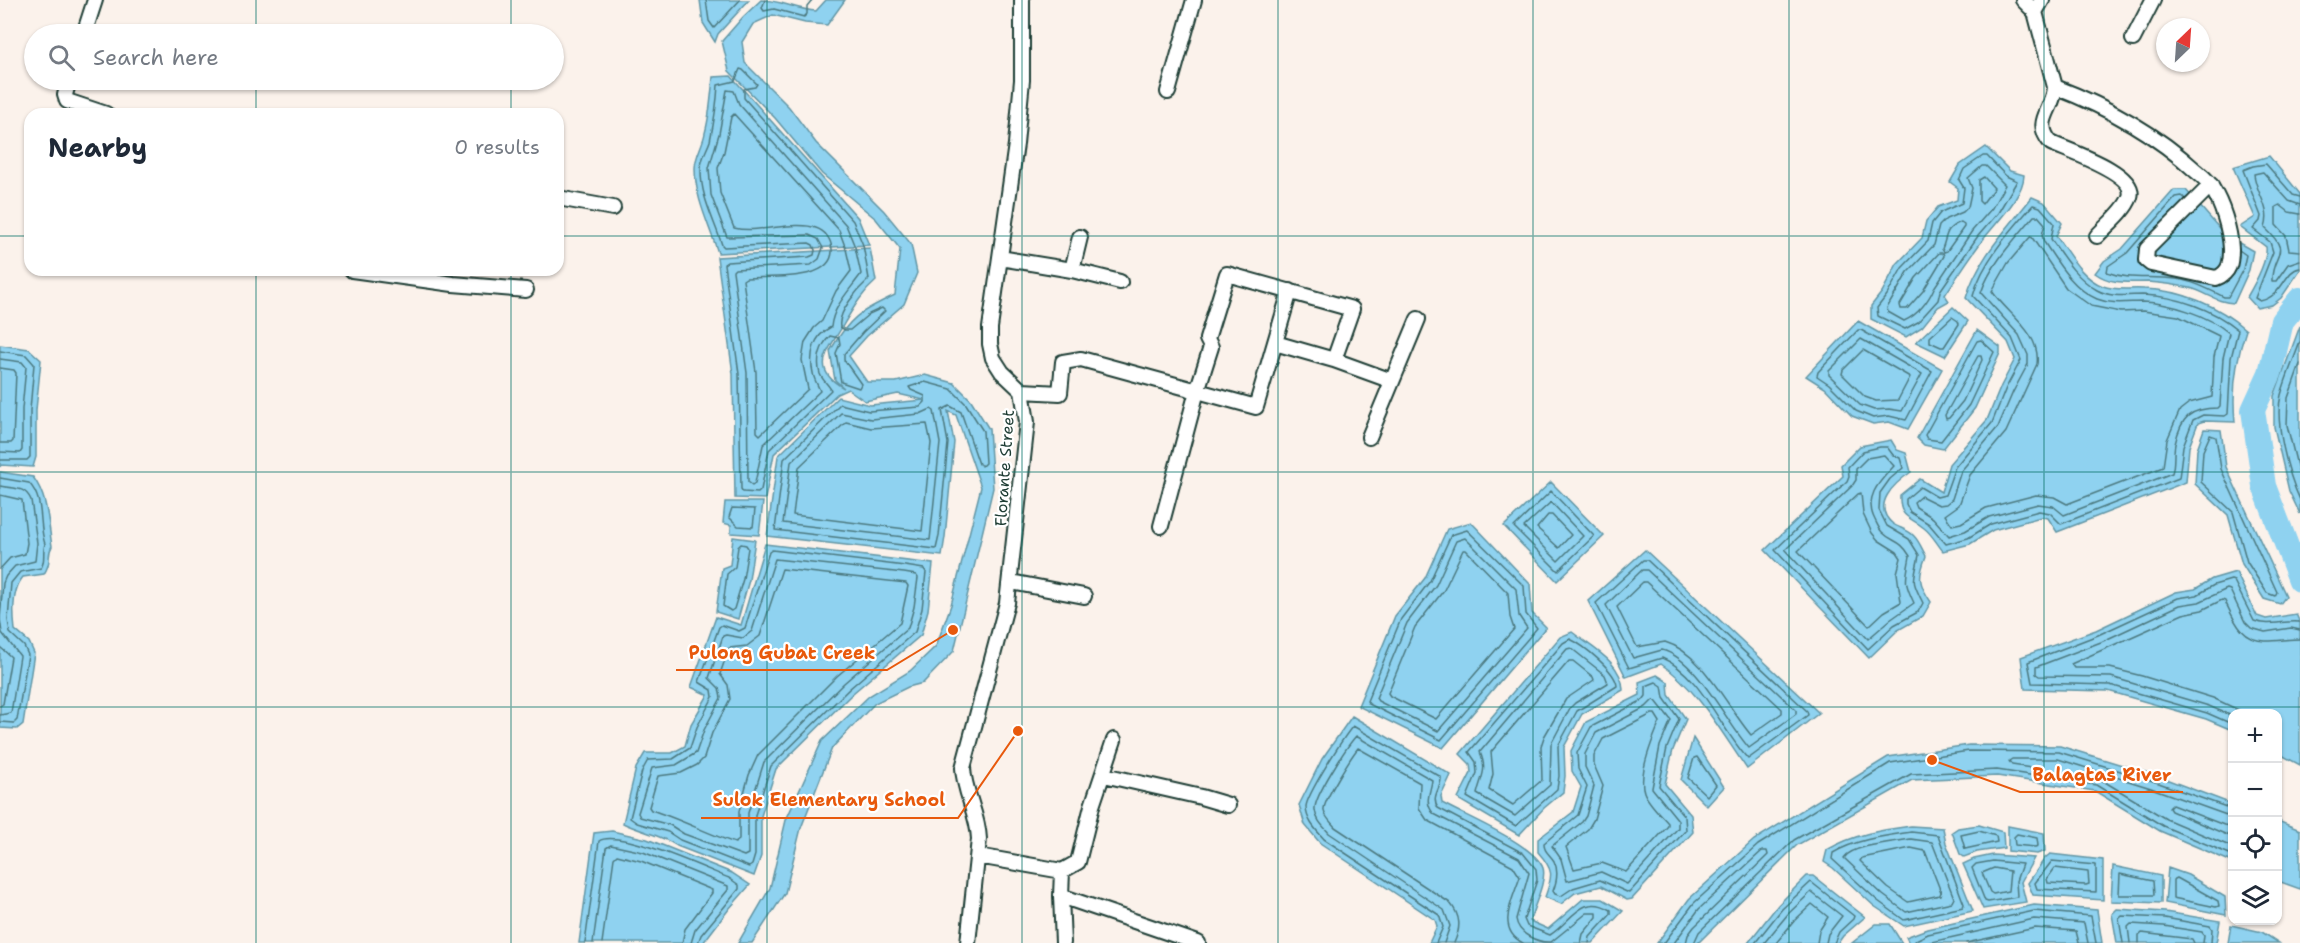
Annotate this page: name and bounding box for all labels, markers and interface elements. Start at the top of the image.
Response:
north arrow [2156,18,2210,72]
search box [24,24,564,90]
icon: search [45,41,78,74]
text: Search here [93,43,219,72]
text: Nearby [48,130,147,165]
text: 0 results [454,134,540,160]
street label: Florante Street [990,409,1019,527]
callout: Pulong Gubat Creek [676,634,887,670]
text: Pulong Gubat Creek [689,641,875,665]
map controls [2228,709,2282,925]
button: + [2228,709,2282,763]
callout: Balagtas River [2020,756,2183,792]
text: Balagtas River [2032,763,2172,787]
button: − [2228,763,2282,817]
callout: Sulok Elementary School [701,782,958,818]
text: Sulok Elementary School [713,788,946,812]
button: locate [2228,817,2282,871]
button: layers [2228,871,2282,925]

